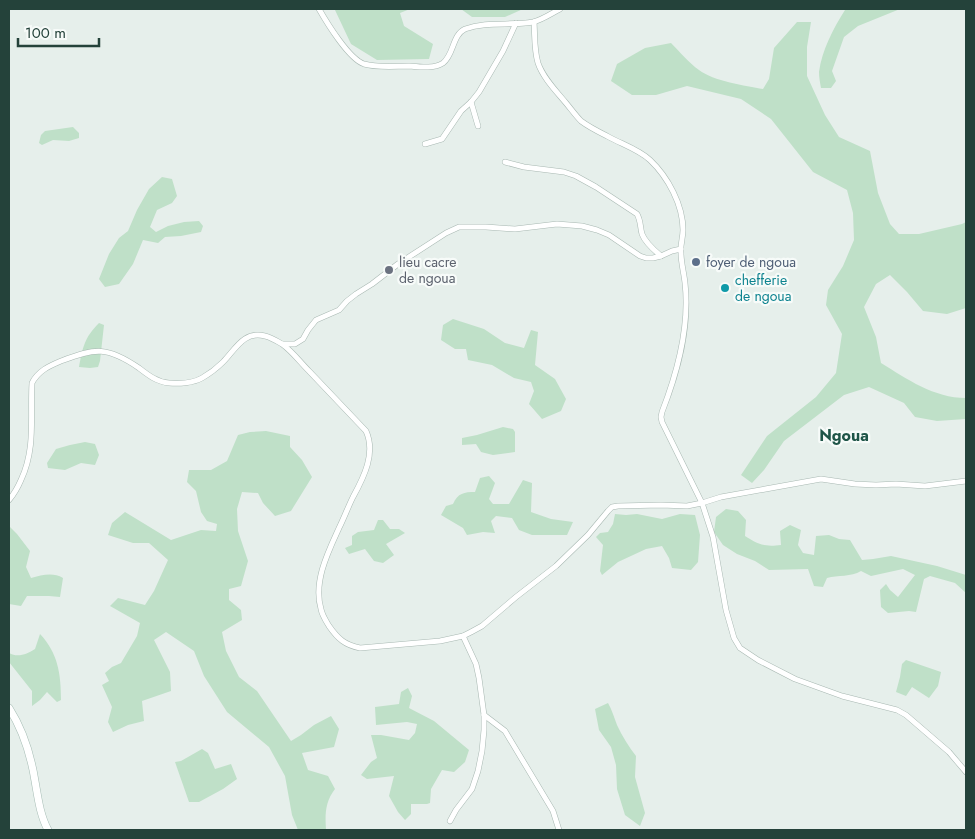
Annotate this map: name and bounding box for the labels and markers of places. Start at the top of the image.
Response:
place label: lieu cacre de ngoua [399,252,457,288]
place label: foyer de ngoua [706,252,796,272]
marker: foyer de ngoua [690,256,702,268]
marker: lieu cacre de ngoua [383,264,395,276]
place label: chefferie de ngoua [735,270,791,306]
marker: chefferie de ngoua [719,282,731,294]

